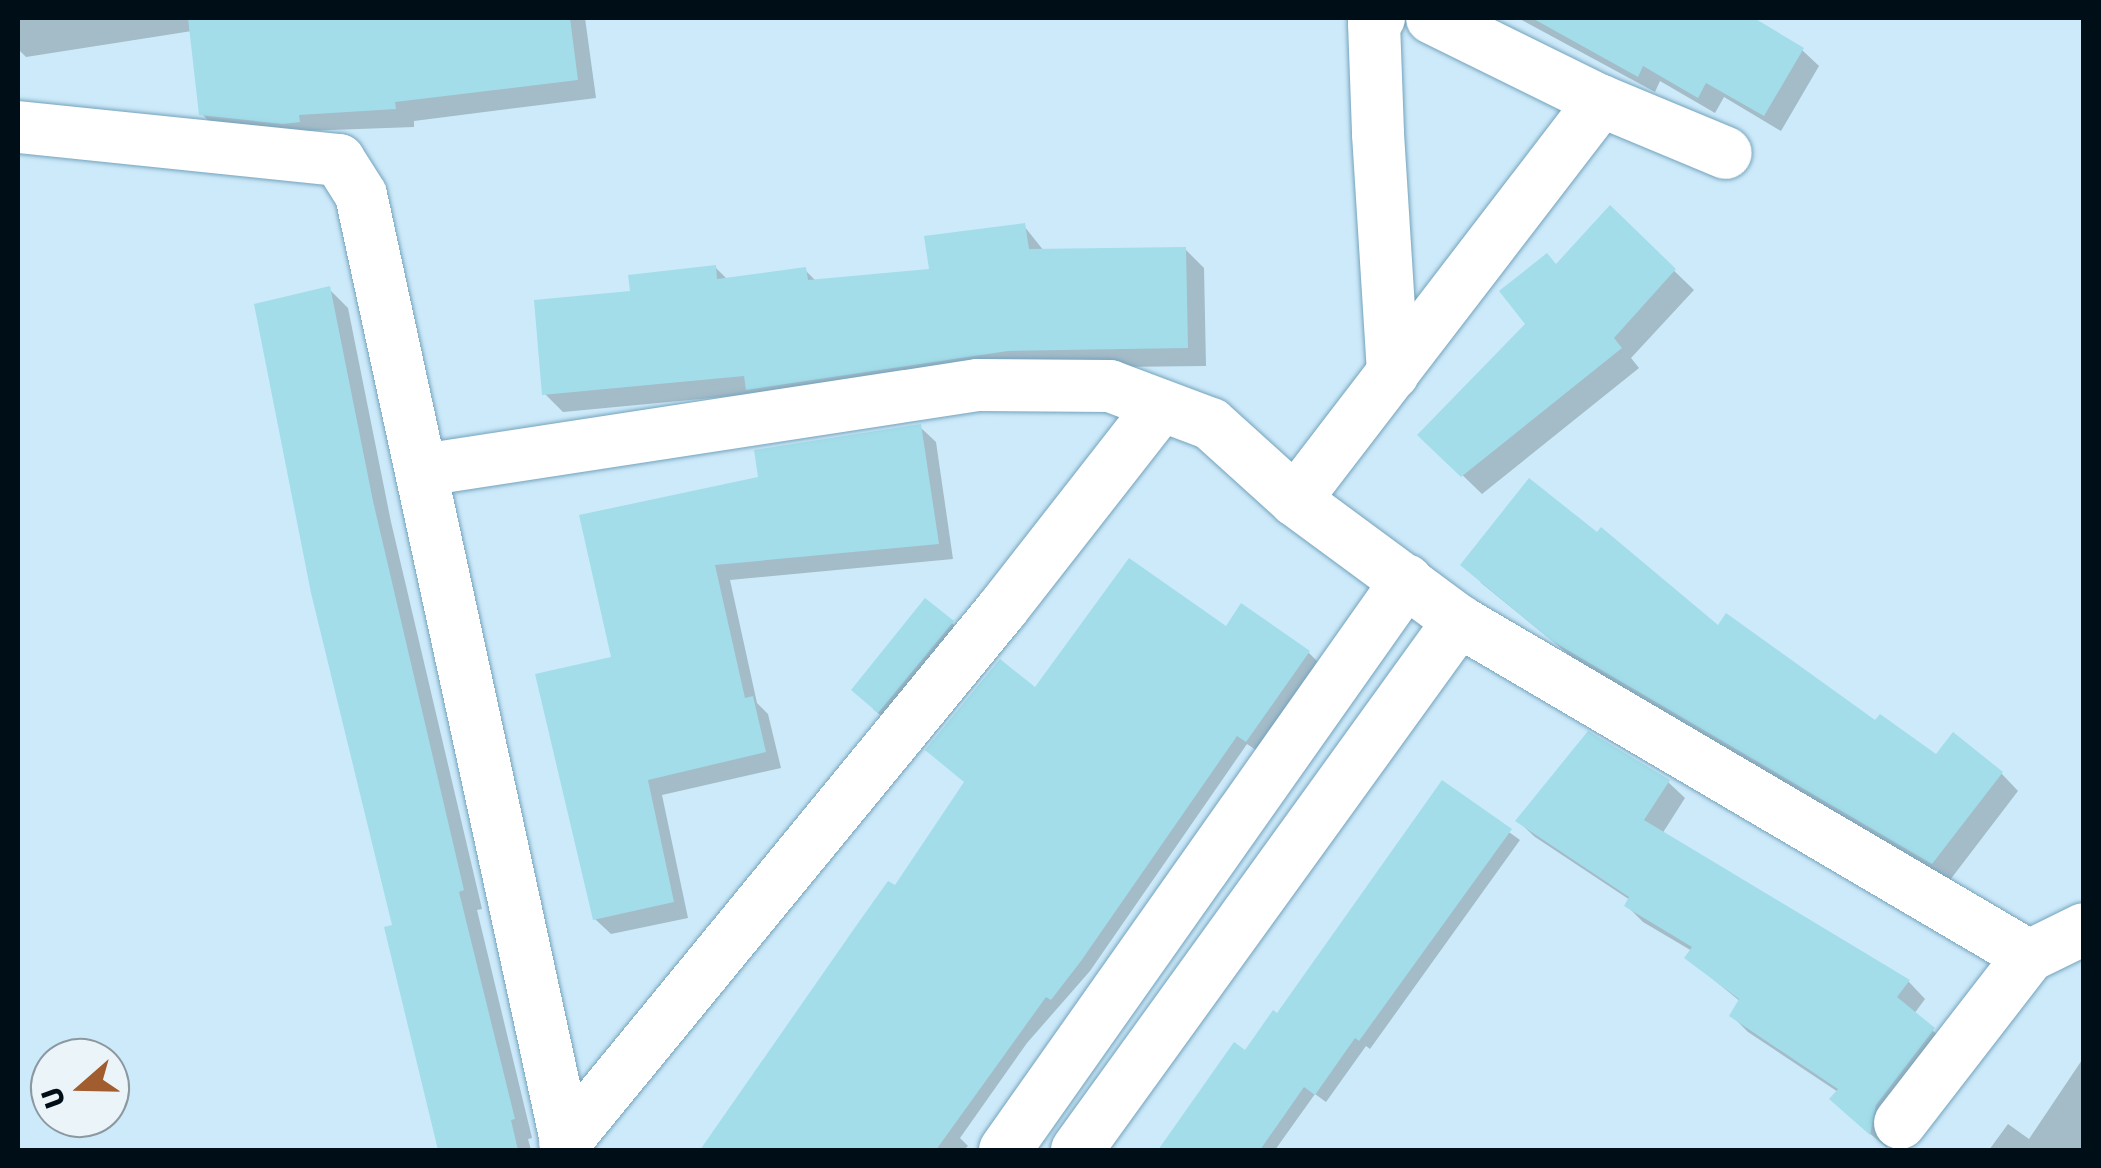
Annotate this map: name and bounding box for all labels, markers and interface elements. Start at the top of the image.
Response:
north arrow [30,1038,130,1138]
text: U [31,1082,76,1114]

